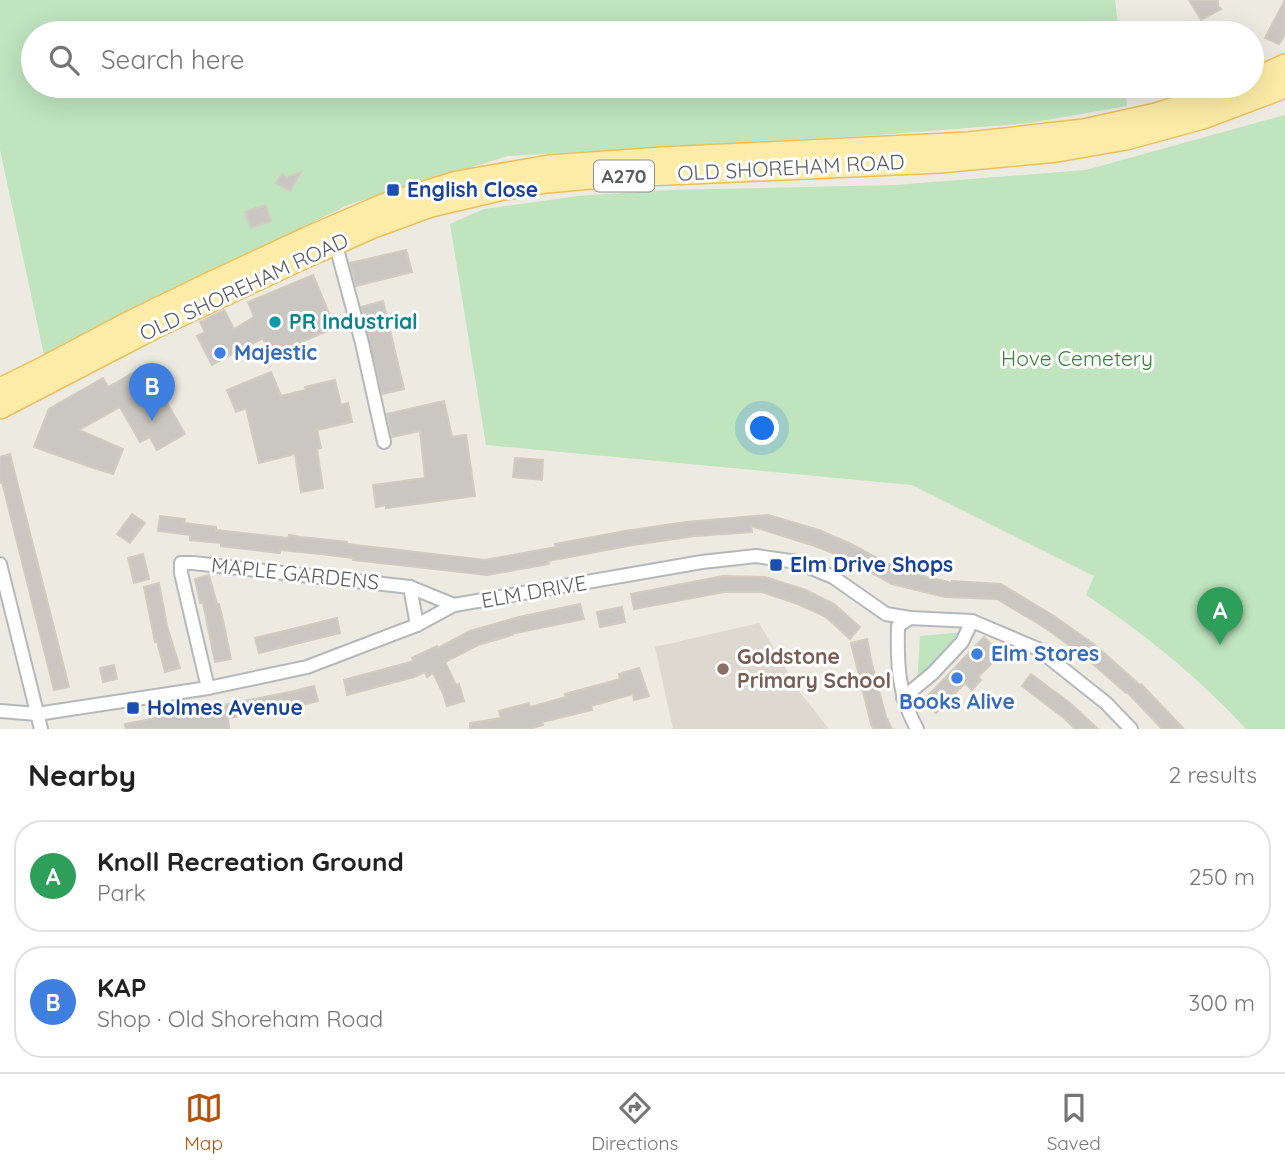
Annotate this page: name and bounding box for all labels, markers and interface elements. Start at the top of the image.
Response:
search box [21,21,1264,98]
icon: search [45,41,83,79]
text: Search here [101,43,245,76]
street label: OLD SHOREHAM ROAD [677,148,905,186]
road number: A270 [594,160,654,192]
place label: English Close [407,176,538,202]
marker: English Close [385,182,401,198]
street label: OLD SHOREHAM ROAD [135,226,352,346]
place label: PR Industrial [289,308,418,334]
marker: PR Industrial [267,314,283,330]
place label: Majestic [234,339,317,365]
marker: Majestic [212,345,228,361]
park label: Hove Cemetery [1001,345,1153,371]
pin: B [129,363,175,421]
your location [745,411,779,445]
street label: MAPLE GARDENS [210,551,380,595]
place label: Elm Drive Shops [790,551,953,577]
marker: Elm Drive Shops [768,557,784,573]
street label: ELM DRIVE [479,569,589,613]
pin: A [1197,587,1243,645]
place label: Elm Stores [991,640,1099,666]
place label: Goldstone Primary School [737,643,891,693]
marker: Elm Stores [969,646,985,662]
marker: Goldstone Primary School [715,661,731,677]
marker: Books Alive [949,670,965,686]
place label: Books Alive [899,688,1015,714]
place label: Holmes Avenue [147,694,303,720]
marker: Holmes Avenue [125,700,141,716]
text: Nearby [28,756,136,794]
text: 2 results [1168,760,1257,789]
text: Knoll Recreation Ground [97,845,404,878]
text: A [46,862,60,891]
text: 250 m [1189,862,1255,891]
text: Park [97,878,146,907]
text: KAP [97,971,146,1004]
text: B [45,988,61,1017]
text: 300 m [1188,988,1255,1017]
text: Shop · Old Shoreham Road [97,1004,383,1033]
tab: Map [184,1089,223,1155]
tab: Directions [591,1089,678,1155]
tab: Saved [1047,1089,1101,1155]

